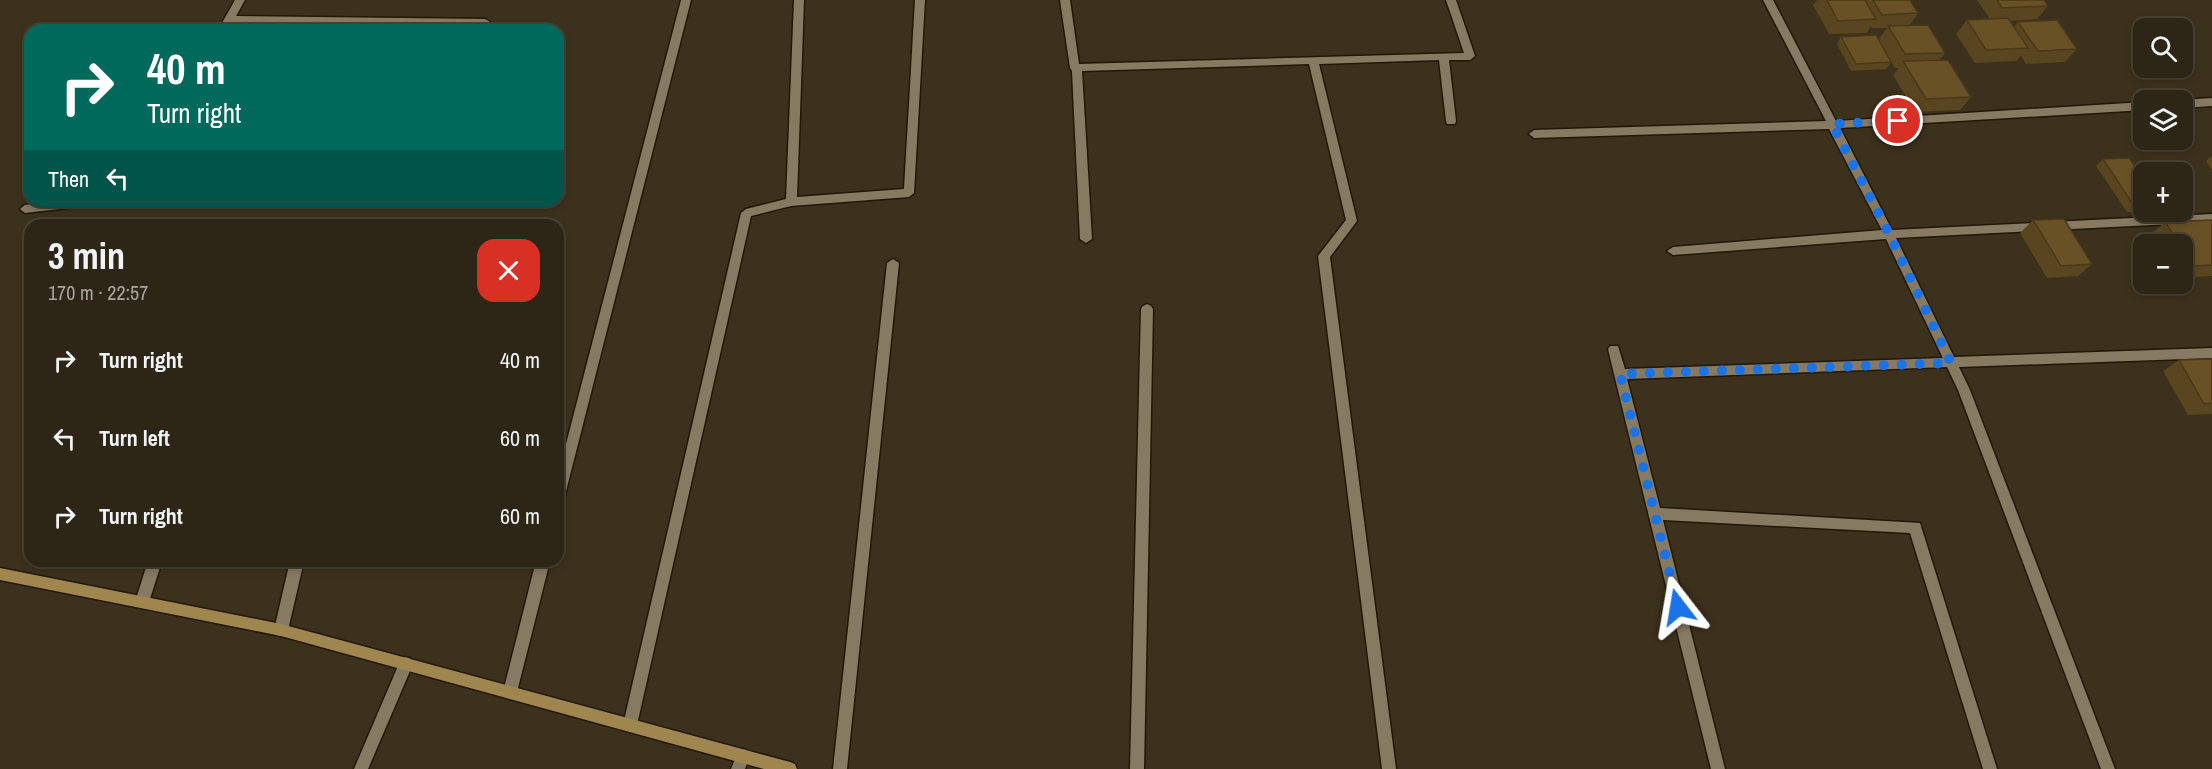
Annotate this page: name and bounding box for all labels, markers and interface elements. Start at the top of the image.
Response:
map controls [2133,18,2193,294]
button: search [2133,18,2193,78]
text: 40 m [147,41,226,97]
icon: right [48,48,126,126]
button: layers [2133,90,2193,150]
text: Turn right [147,95,241,131]
pin [1872,95,1923,146]
icon: arrive [1881,104,1914,137]
icon: left [101,162,134,195]
button: + [2133,162,2193,222]
text: Then [48,164,89,194]
text: 3 min [48,232,125,280]
button: − [2133,234,2193,294]
button: close [477,239,540,302]
text: 170 m · 22:57 [48,279,148,306]
icon: right [48,344,81,377]
text: Turn right [99,345,183,375]
text: 40 m [500,345,540,375]
icon: left [48,422,81,455]
text: Turn left [99,423,170,453]
text: 60 m [500,423,540,453]
icon: right [48,500,81,533]
text: Turn right [99,501,183,531]
text: 60 m [500,501,540,531]
position arrow [1646,575,1710,639]

